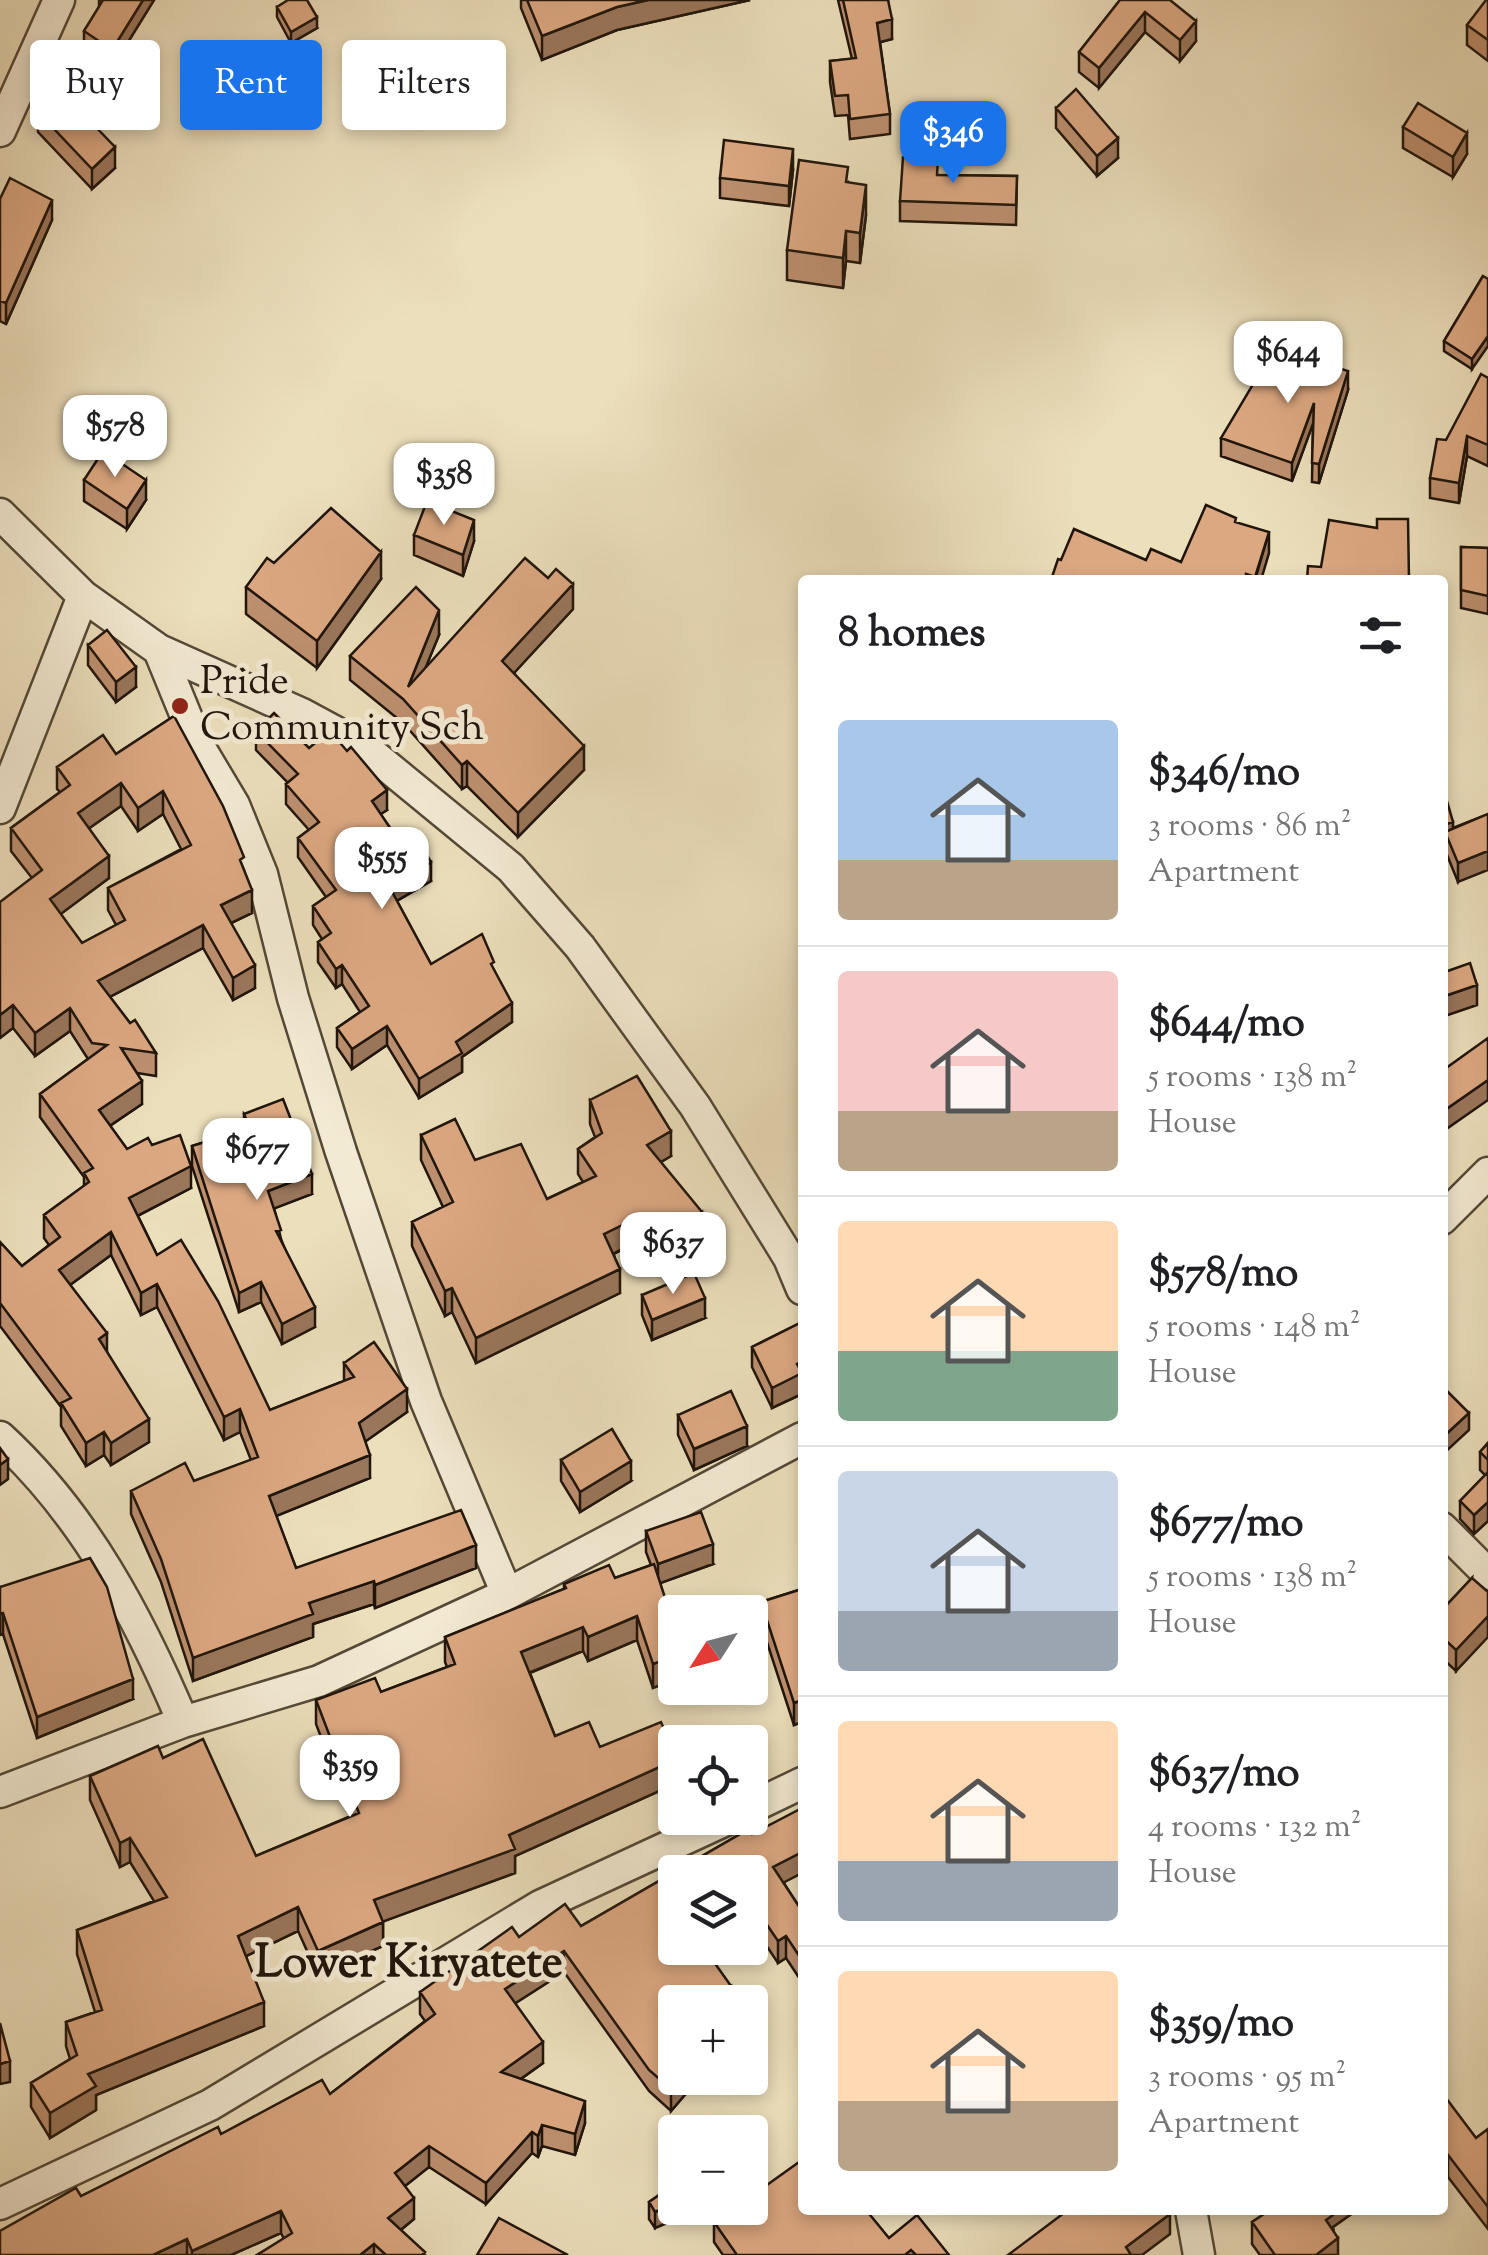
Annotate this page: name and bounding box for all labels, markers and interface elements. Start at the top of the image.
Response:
chip: Buy [30,40,160,130]
chip: Rent [180,40,322,130]
chip: Filters [342,40,506,130]
pin: $346 [894,101,1012,186]
text: $346 [922,110,984,156]
pin: $644 [1229,321,1347,406]
text: $644 [1256,330,1320,376]
pin: $578 [56,395,174,480]
text: $578 [85,404,145,450]
pin: $358 [385,443,503,528]
text: $358 [416,452,472,498]
text: 8 homes [838,605,986,665]
icon: filters [1353,608,1408,663]
place label: Pride Community Sch [200,655,484,758]
marker: Pride Community Sch [169,695,191,717]
text: $346/mo [1148,744,1300,804]
icon: home [918,760,1038,880]
text: 3 rooms · 86 m² [1148,804,1351,850]
pin: $555 [323,827,441,912]
text: $555 [357,836,407,882]
text: Apartment [1148,850,1299,896]
text: $644/mo [1148,995,1305,1055]
icon: home [918,1011,1038,1131]
text: 5 rooms · 138 m² [1148,1055,1357,1101]
text: House [1148,1101,1237,1147]
pin: $677 [198,1118,316,1203]
text: $677 [224,1127,290,1173]
pin: $637 [614,1212,732,1297]
text: $637 [642,1221,704,1267]
text: $578/mo [1148,1245,1298,1305]
icon: home [918,1261,1038,1381]
text: 5 rooms · 148 m² [1148,1305,1361,1351]
text: House [1148,1351,1237,1397]
text: $677/mo [1148,1495,1304,1555]
icon: home [918,1511,1038,1631]
text: 5 rooms · 138 m² [1148,1555,1357,1601]
north arrow [658,1595,768,1705]
map controls [658,1595,768,2225]
text: House [1148,1601,1237,1647]
button: locate [658,1725,768,1835]
pin: $359 [291,1735,409,1820]
text: $359 [322,1744,378,1790]
text: $637/mo [1148,1745,1300,1805]
icon: home [918,1761,1038,1881]
text: 4 rooms · 132 m² [1148,1805,1362,1851]
text: House [1148,1851,1237,1897]
button: layers [658,1855,768,1965]
district label: Lower Kiryatete [255,1933,563,1998]
button: + [658,1985,768,2095]
text: $359/mo [1148,1995,1294,2055]
icon: home [918,2011,1038,2131]
text: 3 rooms · 95 m² [1148,2055,1346,2101]
text: Apartment [1148,2101,1299,2147]
button: − [658,2115,768,2225]

